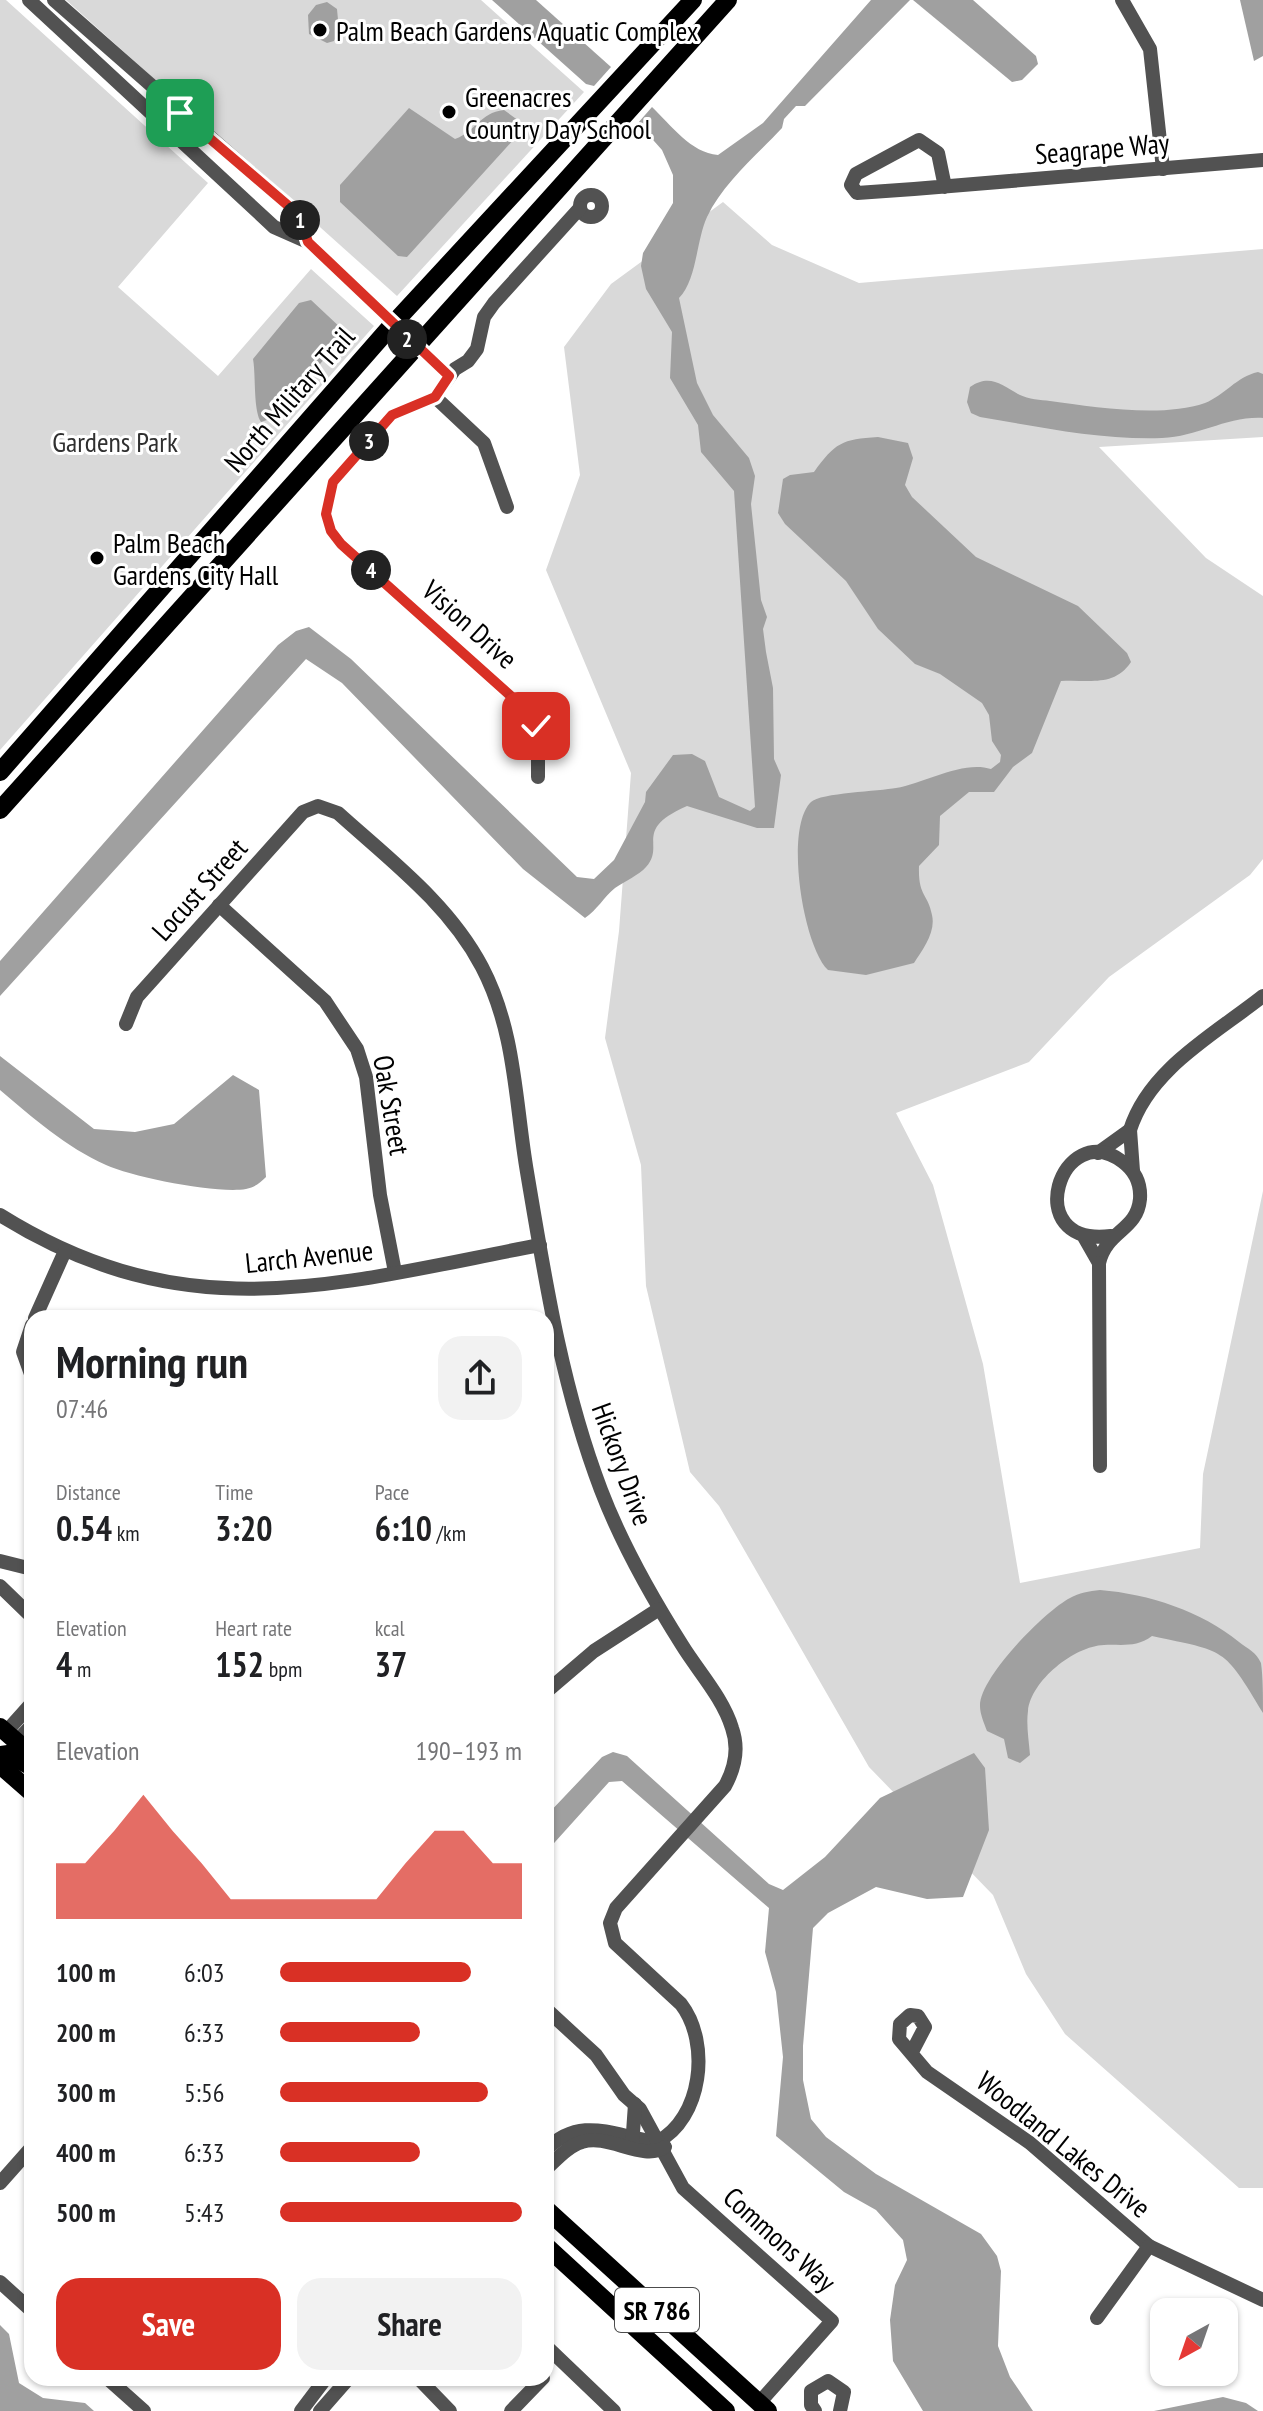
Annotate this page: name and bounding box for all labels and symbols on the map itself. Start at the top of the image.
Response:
place label: Palm Beach Gardens Aquatic Complex [336,12,698,49]
marker: Palm Beach Gardens Aquatic Complex [311,21,329,39]
place label: Greenacres Country Day School [465,78,652,147]
pin [146,79,214,147]
marker: Greenacres Country Day School [440,103,458,121]
street label: Seagrape Way [1033,124,1171,172]
pin: 1 [280,200,320,240]
street label: North Military Trail [216,318,363,479]
pin: 2 [387,319,427,359]
pin: 3 [349,421,389,461]
park label: Gardens Park [52,423,178,460]
place label: Palm Beach Gardens City Hall [113,524,279,593]
marker: Palm Beach Gardens City Hall [88,549,106,567]
pin: 4 [351,550,391,590]
street label: Vision Drive [414,571,525,676]
pin [502,692,570,760]
street label: Locust Street [143,830,255,948]
street label: Oak Street [365,1052,419,1158]
street label: Larch Avenue [243,1231,375,1281]
street label: Hickory Drive [584,1398,662,1530]
street label: Woodland Lakes Drive [970,2063,1158,2225]
street label: Commons Way [716,2179,845,2300]
road number: SR 786 [615,2288,699,2332]
north arrow [1150,2298,1238,2386]

